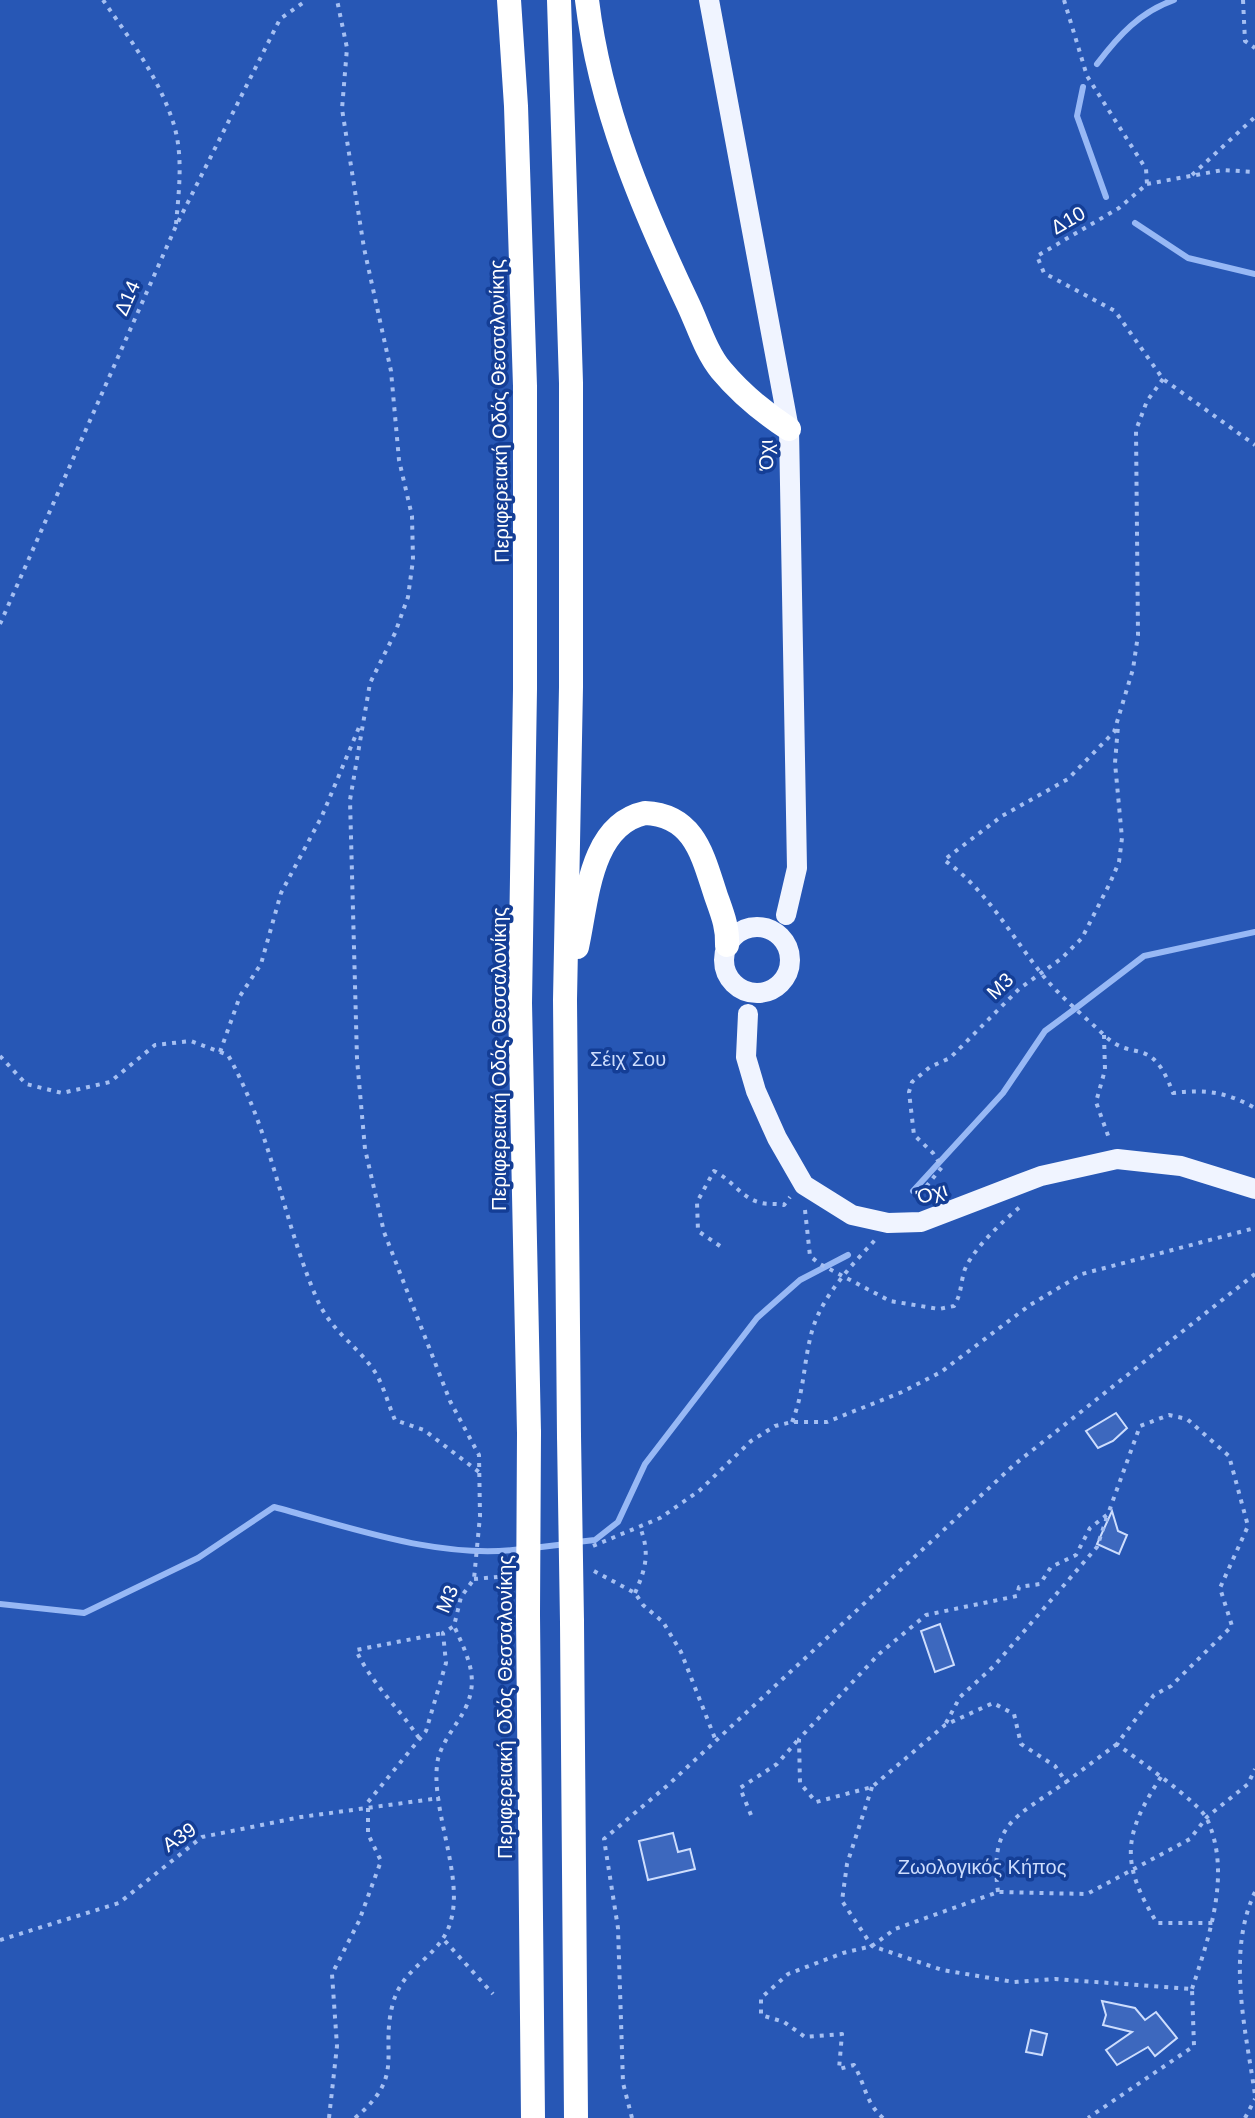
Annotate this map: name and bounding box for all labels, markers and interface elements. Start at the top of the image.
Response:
street label: Δ10 [1047,202,1089,238]
street label: Περιφερειακή Οδός Θεσσαλονίκης [485,259,513,563]
street label: Δ14 [110,277,144,319]
street label: Όχι [755,440,777,471]
street label: Περιφερειακή Οδός Θεσσαλονίκης [488,907,510,1211]
street label: Μ3 [982,968,1018,1004]
park label: Σέιχ Σου [590,1048,666,1070]
street label: Όχι [913,1178,950,1208]
street label: Περιφερειακή Οδός Θεσσαλονίκης [494,1555,516,1859]
street label: Μ3 [432,1582,462,1616]
street label: Α39 [158,1818,200,1856]
park label: Ζωολογικός Κήπος [898,1856,1067,1878]

